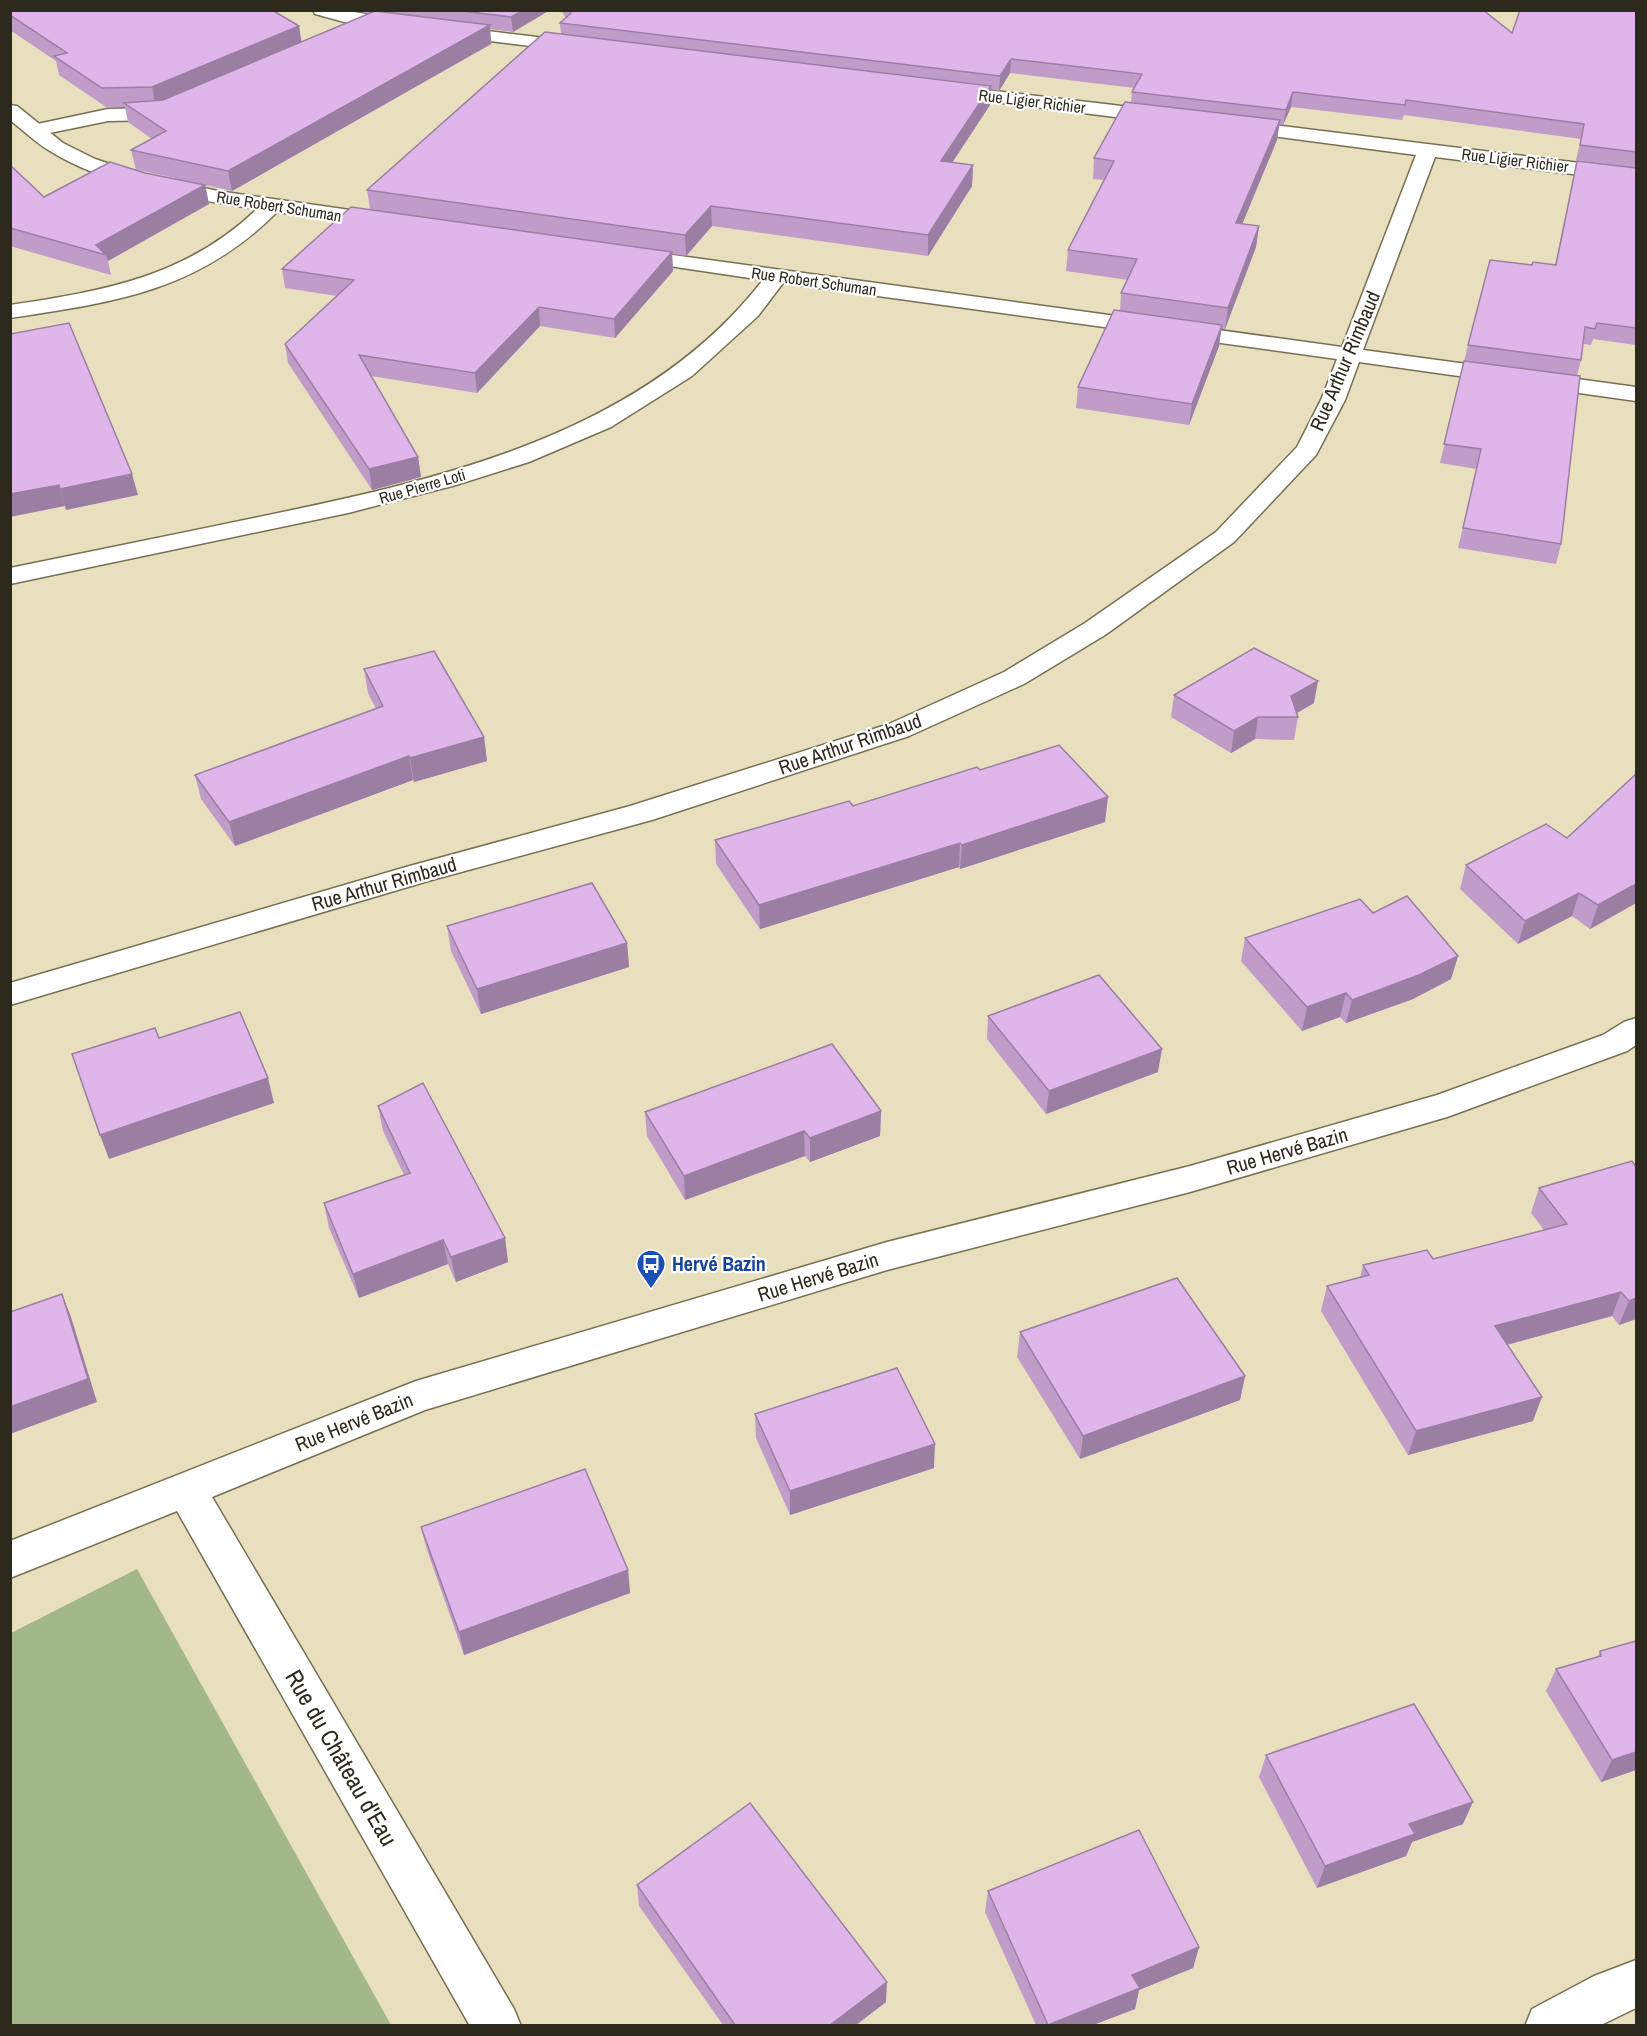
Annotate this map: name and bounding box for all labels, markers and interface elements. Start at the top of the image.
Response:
street label: Rue Ligier Richier [977,84,1087,119]
street label: Rue Ligier Richier [1460,143,1570,178]
street label: Rue Robert Schuman [215,185,343,227]
street label: Rue Robert Schuman [750,261,878,301]
street label: Rue Arthur Rimbaud [1303,287,1386,435]
street label: Rue Pierre Loti [376,463,468,509]
street label: Rue Arthur Rimbaud [775,706,925,781]
street label: Rue Arthur Rimbaud [308,850,459,917]
street label: Rue Hervé Bazin [1223,1120,1351,1181]
street label: Rue Hervé Bazin [754,1245,882,1308]
bus stop icon: Hervé Bazin [635,1248,667,1290]
place label: Hervé Bazin [672,1250,766,1277]
street label: Rue Hervé Bazin [291,1386,417,1457]
street label: Rue du Château d'Eau [278,1664,405,1851]

